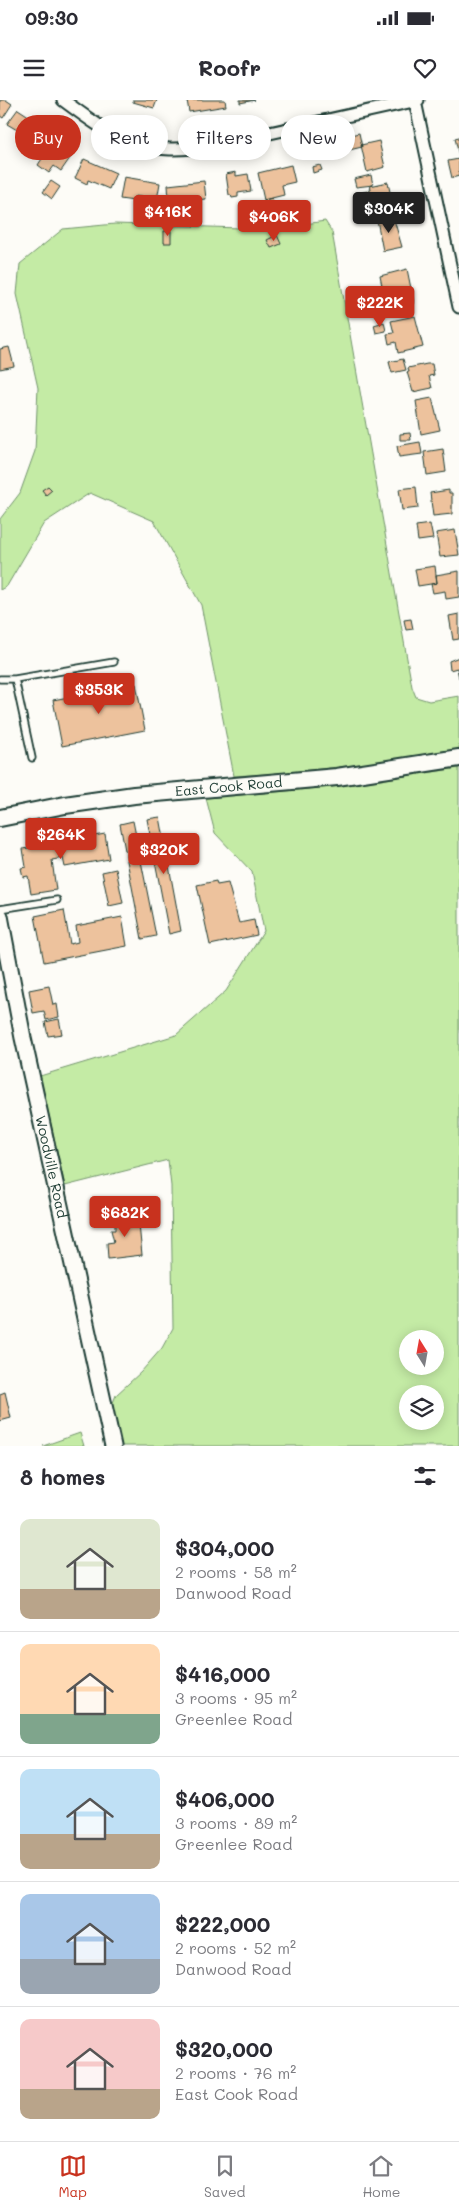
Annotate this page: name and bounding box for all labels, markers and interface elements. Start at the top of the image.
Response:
text: 09:30 [25,5,78,30]
text: Roofr [198,53,261,82]
icon: menu [20,54,48,82]
icon: heart [411,54,439,82]
chip: Buy [15,115,81,160]
chip: Rent [91,115,168,160]
chip: Filters [178,115,271,160]
chip: New [281,115,355,160]
pin: $304K [354,192,424,234]
pin: $416K [133,194,203,237]
text: $304K [364,197,414,218]
text: $416K [144,200,192,221]
pin: $406K [239,200,309,242]
text: $406K [249,205,299,226]
pin: $222K [345,286,415,328]
text: $222K [356,291,404,312]
pin: $353K [64,672,134,715]
text: $353K [75,678,123,699]
street label: East Cook Road [174,772,283,800]
pin: $264K [26,818,96,860]
text: $264K [36,823,86,844]
pin: $320K [129,832,199,875]
text: $320K [139,838,189,859]
street label: Woodville Road [31,1114,72,1220]
pin: $682K [90,1196,160,1238]
text: $682K [101,1201,149,1222]
north arrow [399,1330,444,1375]
map controls [399,1330,444,1430]
button: layers [399,1385,444,1430]
icon: filters [411,1462,439,1490]
text: 8 homes [20,1463,105,1490]
text: $304,000 [175,1534,274,1561]
icon: home [60,1539,120,1599]
text: 2 rooms · 58 m² [175,1561,297,1582]
text: Danwood Road [175,1582,291,1603]
text: $416,000 [175,1660,270,1687]
icon: home [60,1664,120,1724]
text: 3 rooms · 95 m² [175,1687,297,1708]
text: Greenlee Road [175,1708,292,1729]
text: $406,000 [175,1785,274,1812]
icon: home [60,1789,120,1849]
text: 3 rooms · 89 m² [175,1812,297,1833]
text: Greenlee Road [175,1833,292,1854]
text: $222,000 [175,1910,270,1937]
icon: home [60,1914,120,1974]
text: 2 rooms · 52 m² [175,1937,296,1958]
text: Danwood Road [175,1958,291,1979]
text: $320,000 [175,2035,273,2062]
icon: home [60,2039,120,2099]
text: 2 rooms · 76 m² [175,2062,296,2083]
text: East Cook Road [175,2083,298,2104]
tab: Map [58,2152,87,2201]
tab: Saved [204,2152,245,2201]
tab: Home [362,2152,401,2201]

